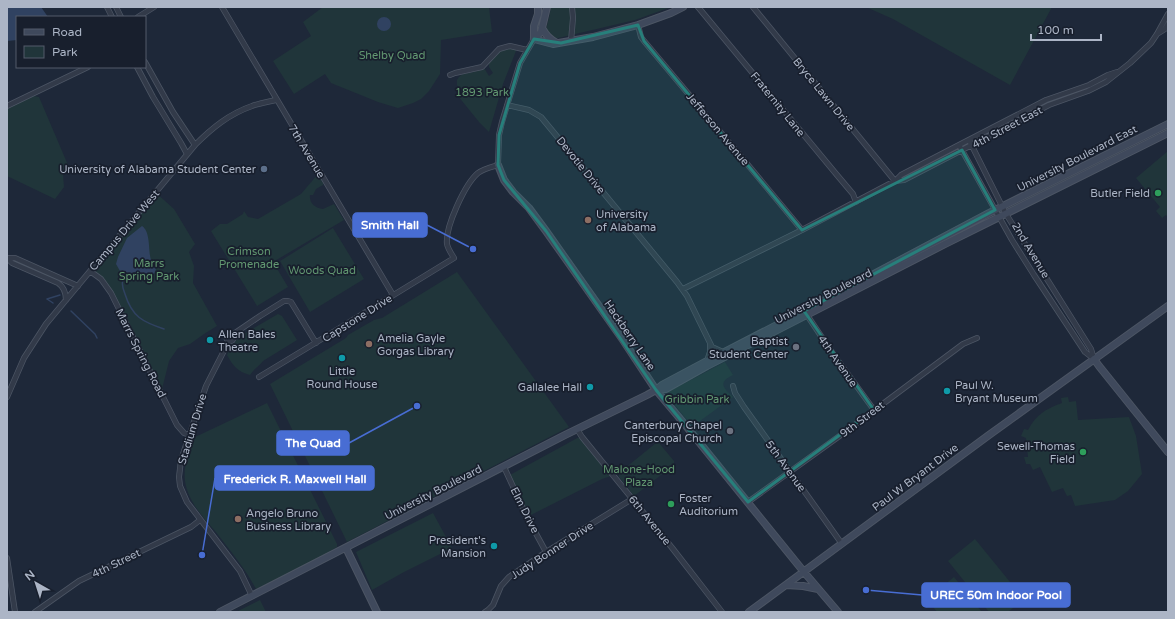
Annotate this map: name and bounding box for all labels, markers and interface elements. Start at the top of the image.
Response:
legend [16,16,146,68]
scale bar [1031,16,1101,42]
text: 100 m [1037,23,1074,37]
text: Road [52,25,82,39]
text: Park [52,45,78,59]
park label: Shelby Quad [359,49,425,62]
street label: Bryce Lawn Drive [790,55,857,133]
street label: Fraternity Lane [748,70,808,139]
park label: 1893 Park [455,86,509,99]
street label: Jefferson Avenue [683,90,752,168]
street label: 4th Street East [970,104,1045,151]
street label: 7th Avenue [286,122,328,180]
street label: University Boulevard East [1015,122,1139,194]
street label: Devotie Drive [554,134,608,197]
place label: University of Alabama Student Center [59,163,257,176]
marker: University of Alabama Student Center [259,164,269,174]
street label: Campus Drive West [87,187,162,274]
place label: Butler Field [1090,187,1150,200]
marker: Butler Field [1153,188,1163,198]
place label: University of Alabama [596,208,656,234]
callout: Smith Hall [353,213,427,237]
marker: University of Alabama [583,215,593,225]
text: Smith Hall [361,218,419,232]
street label: 2nd Avenue [1009,220,1052,281]
park label: Crimson Promenade [219,245,279,271]
park label: Marrs Spring Park [119,257,179,283]
park label: Woods Quad [288,264,356,277]
street label: University Boulevard [772,266,874,327]
street label: Capstone Drive [320,292,395,345]
street label: Hackberry Lane [601,298,658,373]
street label: Marrs Spring Road [112,307,169,400]
place label: Allen Bales Theatre [218,328,275,354]
place label: Amelia Gayle Gorgas Library [377,332,454,358]
street label: 4th Avenue [815,333,860,390]
marker: Allen Bales Theatre [205,335,215,345]
place label: Baptist Student Center [709,335,789,361]
marker: Amelia Gayle Gorgas Library [364,339,374,349]
marker: Baptist Student Center [791,342,801,352]
marker: Little Round House [337,353,347,363]
place label: Little Round House [307,365,377,391]
place label: Paul W. Bryant Museum [955,379,1038,405]
place label: Gallalee Hall [518,381,582,394]
marker: Gallalee Hall [585,382,595,392]
marker: Paul W. Bryant Museum [942,386,952,396]
street label: Stadium Drive [176,392,209,466]
park label: Gribbin Park [665,393,729,406]
street label: 9th Street [838,399,887,440]
place label: Canterbury Chapel Episcopal Church [624,419,722,445]
marker: Canterbury Chapel Episcopal Church [725,426,735,436]
callout: The Quad [277,431,349,455]
text: The Quad [284,436,341,450]
street label: 5th Avenue [763,438,809,494]
place label: Sewell-Thomas Field [997,440,1075,466]
street label: Paul W Bryant Drive [870,441,961,514]
marker: Sewell-Thomas Field [1078,447,1088,457]
street label: University Boulevard [382,462,484,523]
park label: Malone-Hood Plaza [603,463,675,489]
callout: Frederick R. Maxwell Hall [215,466,374,490]
text: Frederick R. Maxwell Hall [223,472,367,486]
street label: Elm Drive [507,485,542,535]
place label: Foster Auditorium [679,492,738,518]
street label: 6th Avenue [626,493,674,548]
marker: Foster Auditorium [666,499,676,509]
place label: Angelo Bruno Business Library [246,507,331,533]
marker: Angelo Bruno Business Library [233,514,243,524]
street label: Judy Bonner Drive [509,519,596,582]
place label: President's Mansion [429,534,486,560]
marker: President's Mansion [489,541,499,551]
street label: 4th Street [90,546,142,581]
north arrow [16,563,56,603]
text: N [22,568,38,583]
callout: UREC 50m Indoor Pool [922,583,1070,607]
text: UREC 50m Indoor Pool [930,588,1062,602]

